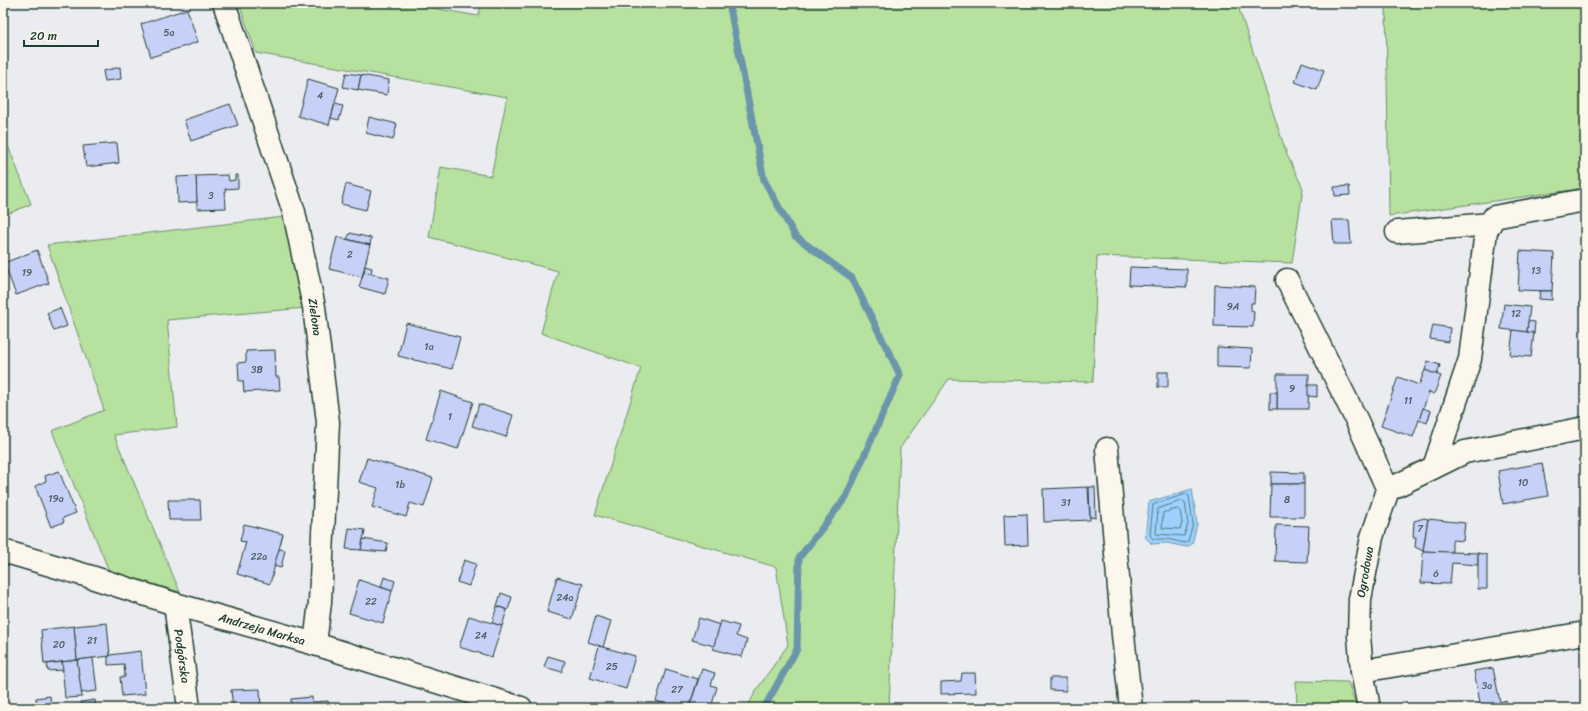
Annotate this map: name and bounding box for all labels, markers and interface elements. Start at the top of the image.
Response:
scale bar [24,22,98,48]
house number: 5a [163,24,175,42]
text: 20 m [30,25,57,47]
house number: 4 [317,87,323,105]
house number: 3 [208,187,214,205]
house number: 2 [347,246,353,264]
house number: 13 [1531,262,1541,280]
house number: 19 [22,264,32,282]
street label: Zielona [301,297,329,337]
house number: 9A [1227,298,1239,316]
house number: 12 [1511,305,1521,323]
house number: 1a [424,338,434,356]
house number: 3B [251,361,264,379]
house number: 9 [1289,380,1295,398]
house number: 11 [1404,392,1412,410]
house number: 1 [448,408,452,426]
house number: 10 [1518,474,1528,492]
house number: 1b [395,476,405,494]
house number: 19a [48,490,64,508]
house number: 8 [1284,491,1290,509]
house number: 31 [1061,494,1071,512]
house number: 7 [1417,520,1424,538]
street label: Ogrodowa [1350,545,1380,599]
house number: 22a [251,548,267,566]
house number: 6 [1433,565,1439,583]
house number: 24a [556,589,574,607]
house number: 22 [365,593,377,611]
street label: Andrzeja Marksa [215,606,308,652]
street label: Podgórska [167,627,197,685]
house number: 24 [475,627,487,645]
house number: 21 [87,632,97,650]
house number: 20 [53,636,65,654]
house number: 25 [606,658,618,676]
house number: 3a [1482,677,1492,695]
house number: 27 [671,681,684,699]

